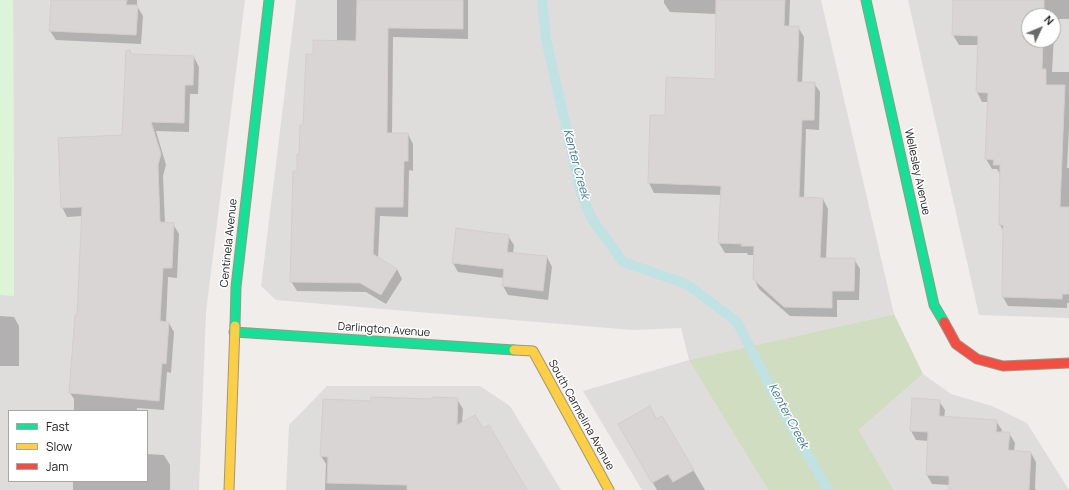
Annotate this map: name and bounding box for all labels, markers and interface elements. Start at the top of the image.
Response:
north arrow [1021,8,1061,48]
text: N [1041,12,1057,28]
water label: Kenter Creek [560,128,592,200]
street label: Wellesley Avenue [901,128,933,216]
street label: Centinela Avenue [218,198,240,288]
street label: Darlington Avenue [337,320,431,340]
street label: South Carmelina Avenue [545,357,617,473]
water label: Kenter Creek [765,381,811,451]
legend [8,410,148,482]
text: Fast [46,418,70,435]
text: Slow [46,438,72,455]
text: Jam [46,458,68,475]

